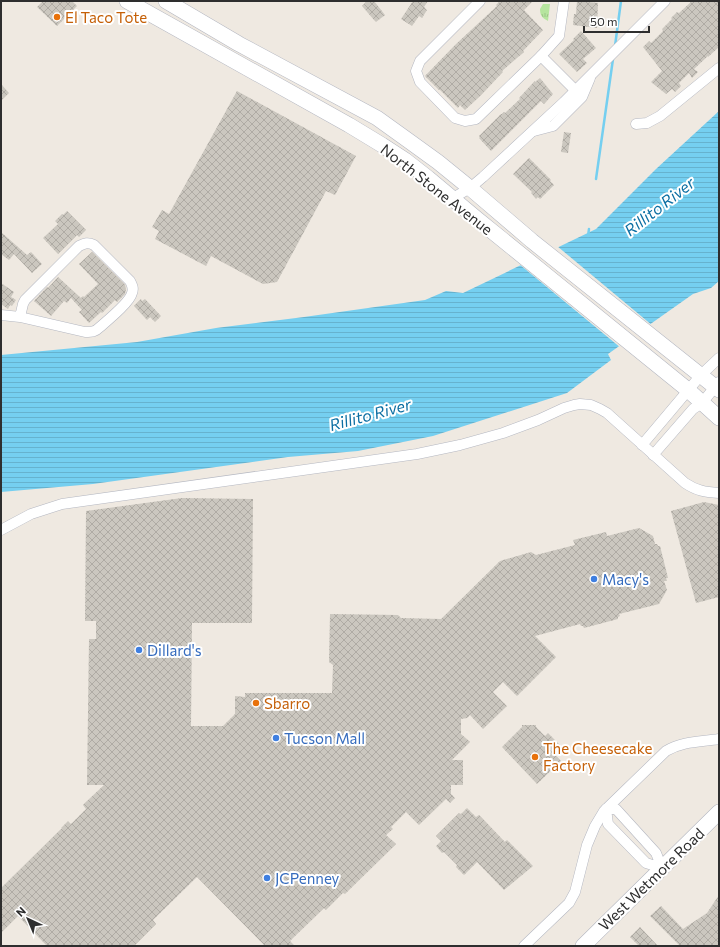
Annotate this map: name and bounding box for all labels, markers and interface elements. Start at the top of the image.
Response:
place label: El Taco Tote [65,8,147,26]
scale bar [584,8,649,34]
marker: El Taco Tote [52,12,62,22]
text: 50 m [590,14,618,28]
street label: North Stone Avenue [378,140,497,238]
water label: Rillito River [620,172,698,239]
water label: Rillito River [327,394,414,434]
place label: Macy's [602,570,649,588]
marker: Macy's [589,574,599,584]
place label: Dillard's [147,641,202,659]
marker: Dillard's [134,645,144,655]
place label: Sbarro [264,694,310,712]
marker: Sbarro [251,698,261,708]
place label: Tucson Mall [284,729,365,747]
marker: Tucson Mall [271,733,281,743]
place label: The Cheesecake Factory [543,739,652,774]
marker: The Cheesecake Factory [530,752,540,762]
street label: West Wetmore Road [594,824,708,934]
place label: JCPenney [275,869,340,887]
marker: JCPenney [262,873,272,883]
north arrow [8,899,48,939]
text: N [13,904,28,919]

